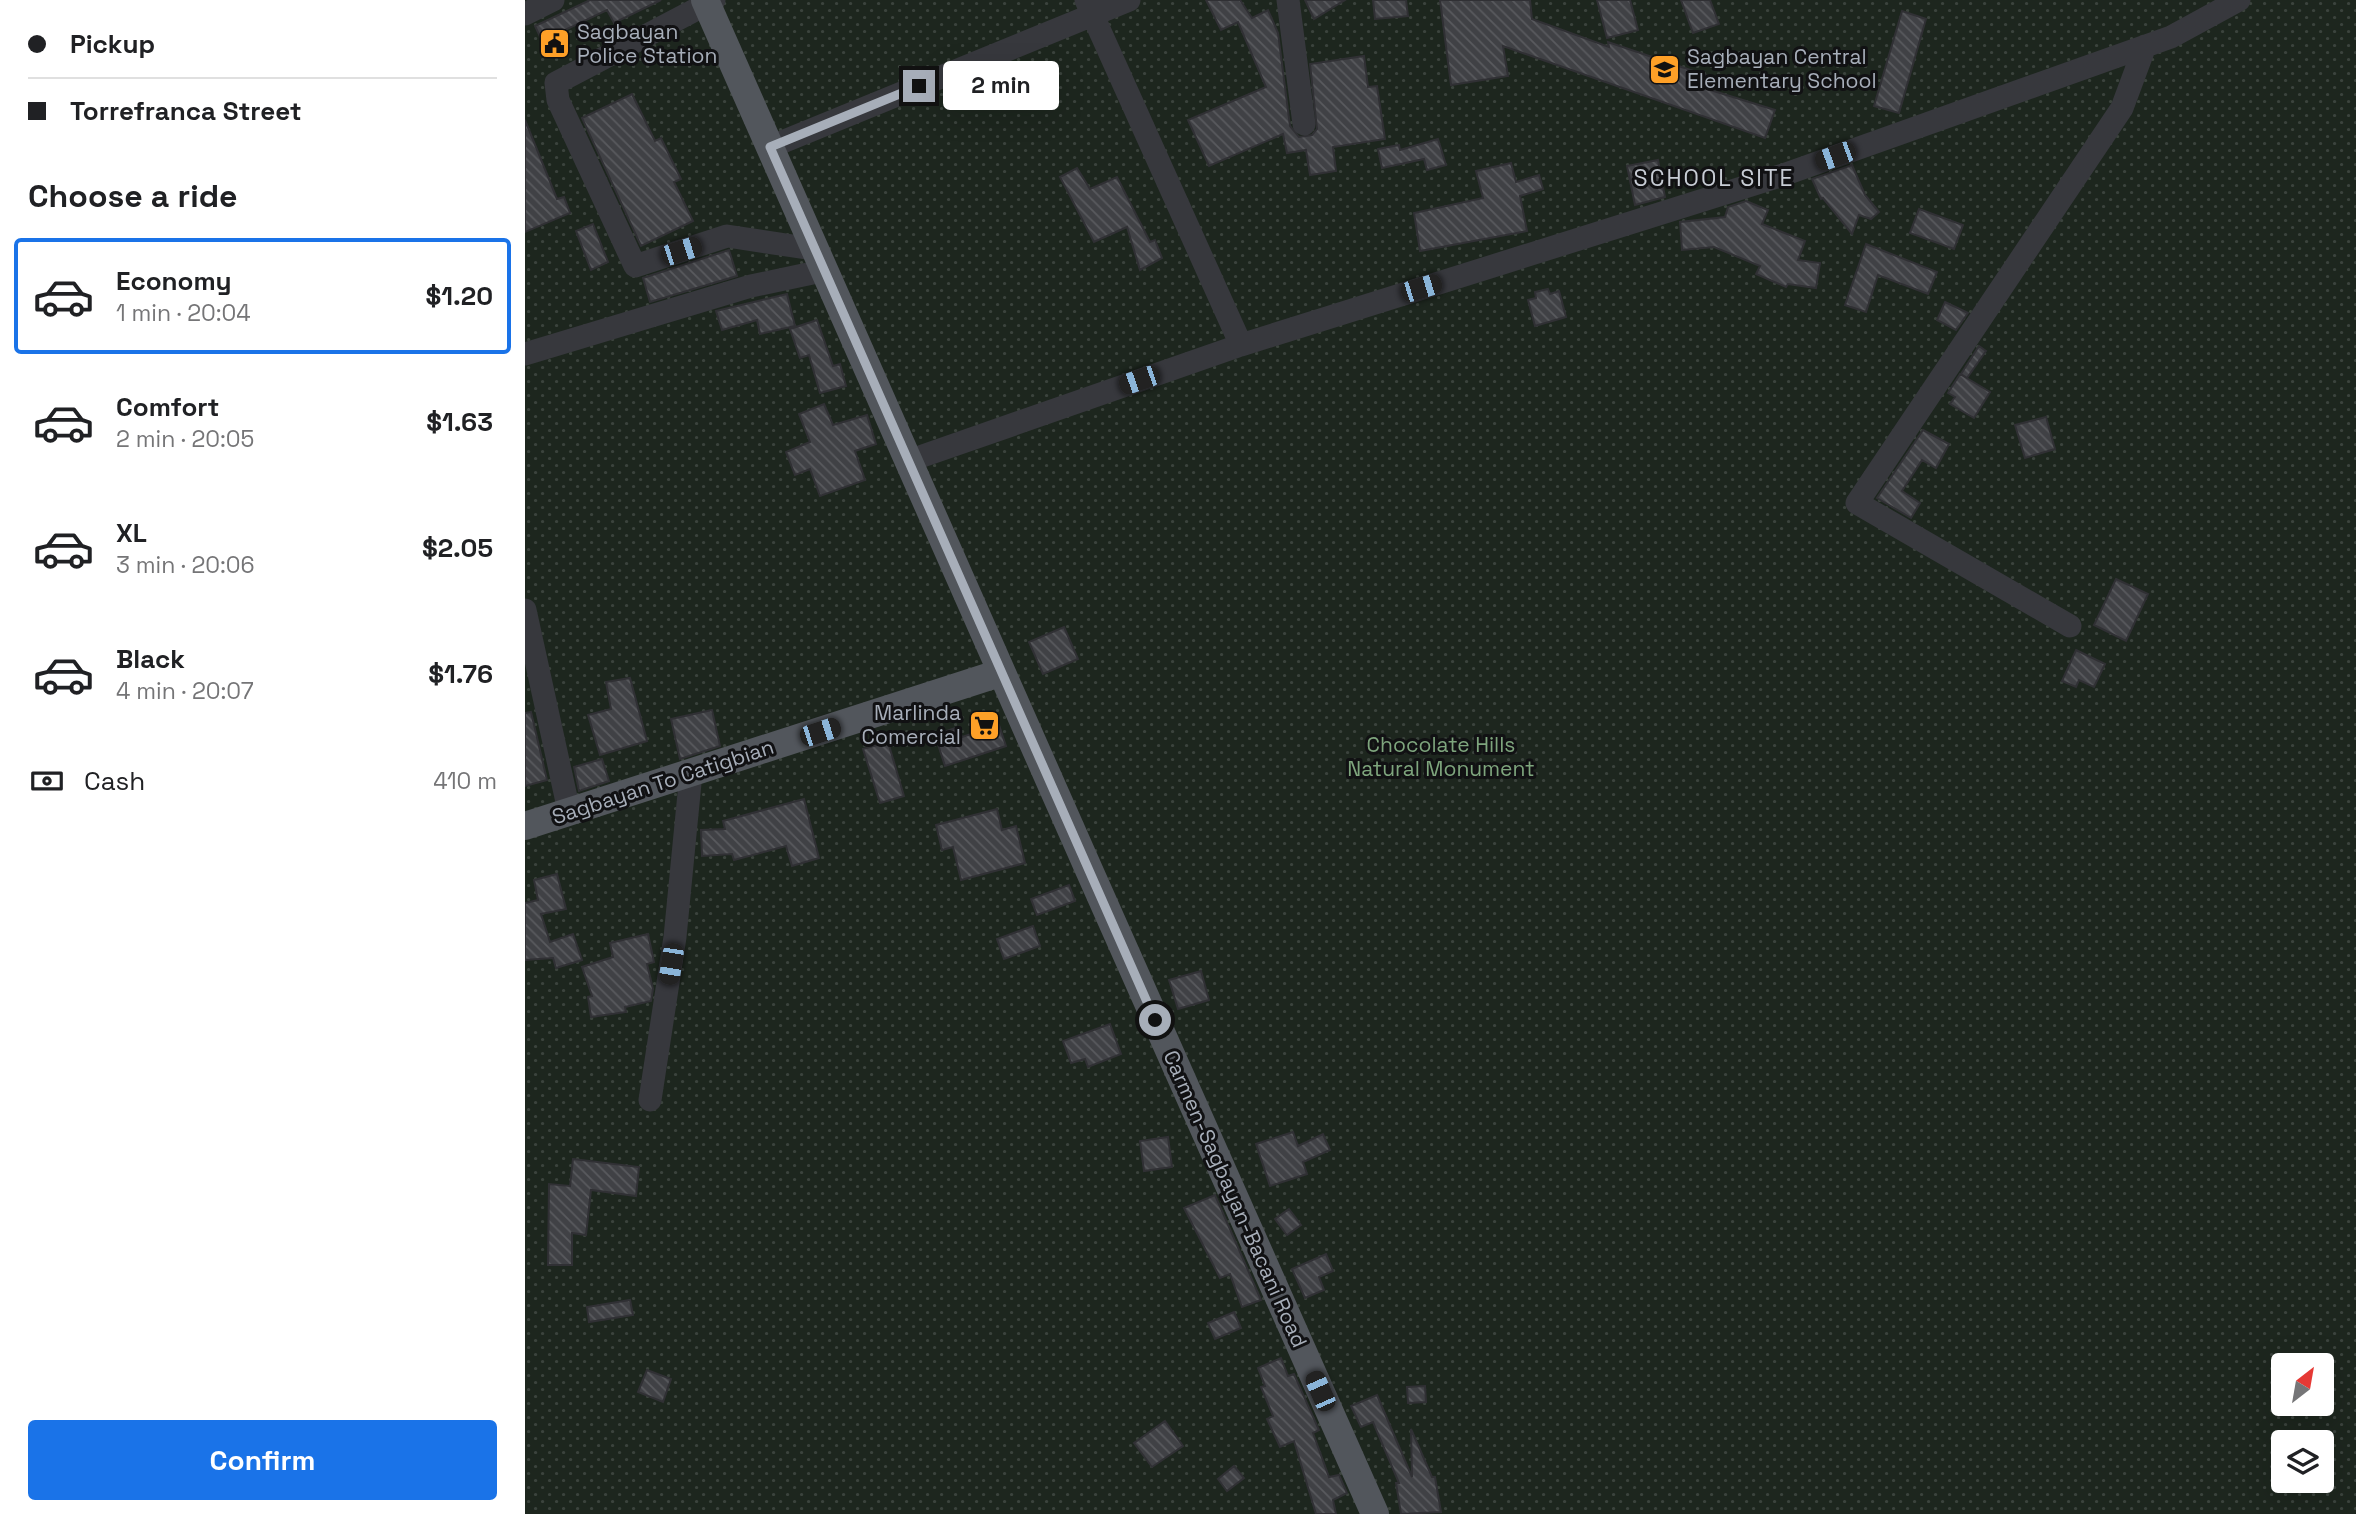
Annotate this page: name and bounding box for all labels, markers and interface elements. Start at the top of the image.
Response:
place label: Sagbayan Police Station [577,18,717,69]
text: Pickup [70,27,155,61]
public building icon: Sagbayan Police Station [537,27,571,61]
place label: Sagbayan Central Elementary School [1687,43,1877,94]
school or university icon: Sagbayan Central Elementary School [1647,52,1681,86]
callout: 2 min [943,62,1059,110]
route end [903,70,935,102]
text: 2 min [971,70,1031,100]
text: Torrefranca Street [70,94,302,128]
car [1812,139,1859,173]
district label: SCHOOL SITE [1634,163,1794,193]
text: Choose a ride [28,176,238,216]
car [658,235,705,267]
text: Economy [116,264,232,298]
icon: car [32,265,95,328]
car [1398,272,1445,304]
text: $1.20 [425,279,493,313]
text: 1 min · 20:04 [116,298,251,328]
car [1116,363,1163,397]
text: Comfort [116,390,219,424]
icon: car [32,391,95,454]
text: $1.63 [426,405,493,439]
text: 2 min · 20:05 [116,424,254,454]
text: XL [116,516,147,550]
icon: car [32,517,95,580]
text: $2.05 [422,531,493,565]
text: 3 min · 20:06 [116,550,255,580]
text: Black [116,642,185,676]
icon: car [32,643,95,706]
text: $1.76 [428,657,493,691]
text: 4 min · 20:07 [116,676,254,706]
place label: Marlinda Comercial [862,699,961,750]
supermarket icon: Marlinda Comercial [967,708,1001,742]
car [797,716,844,748]
park label: Chocolate Hills Natural Monument [1347,731,1535,782]
street label: Sagbayan To Catigbian [549,733,777,830]
icon: cash [28,762,66,800]
text: Cash [84,764,145,798]
text: 410 m [433,766,497,796]
car [658,942,685,986]
route start [1139,1004,1171,1036]
street label: Carmen-Sagbayan-Bacani Road [1158,1046,1313,1352]
north arrow [2271,1353,2335,1416]
map controls [2271,1353,2334,1493]
car [1302,1368,1339,1414]
button: Confirm [28,1420,497,1500]
button: layers [2271,1430,2334,1493]

